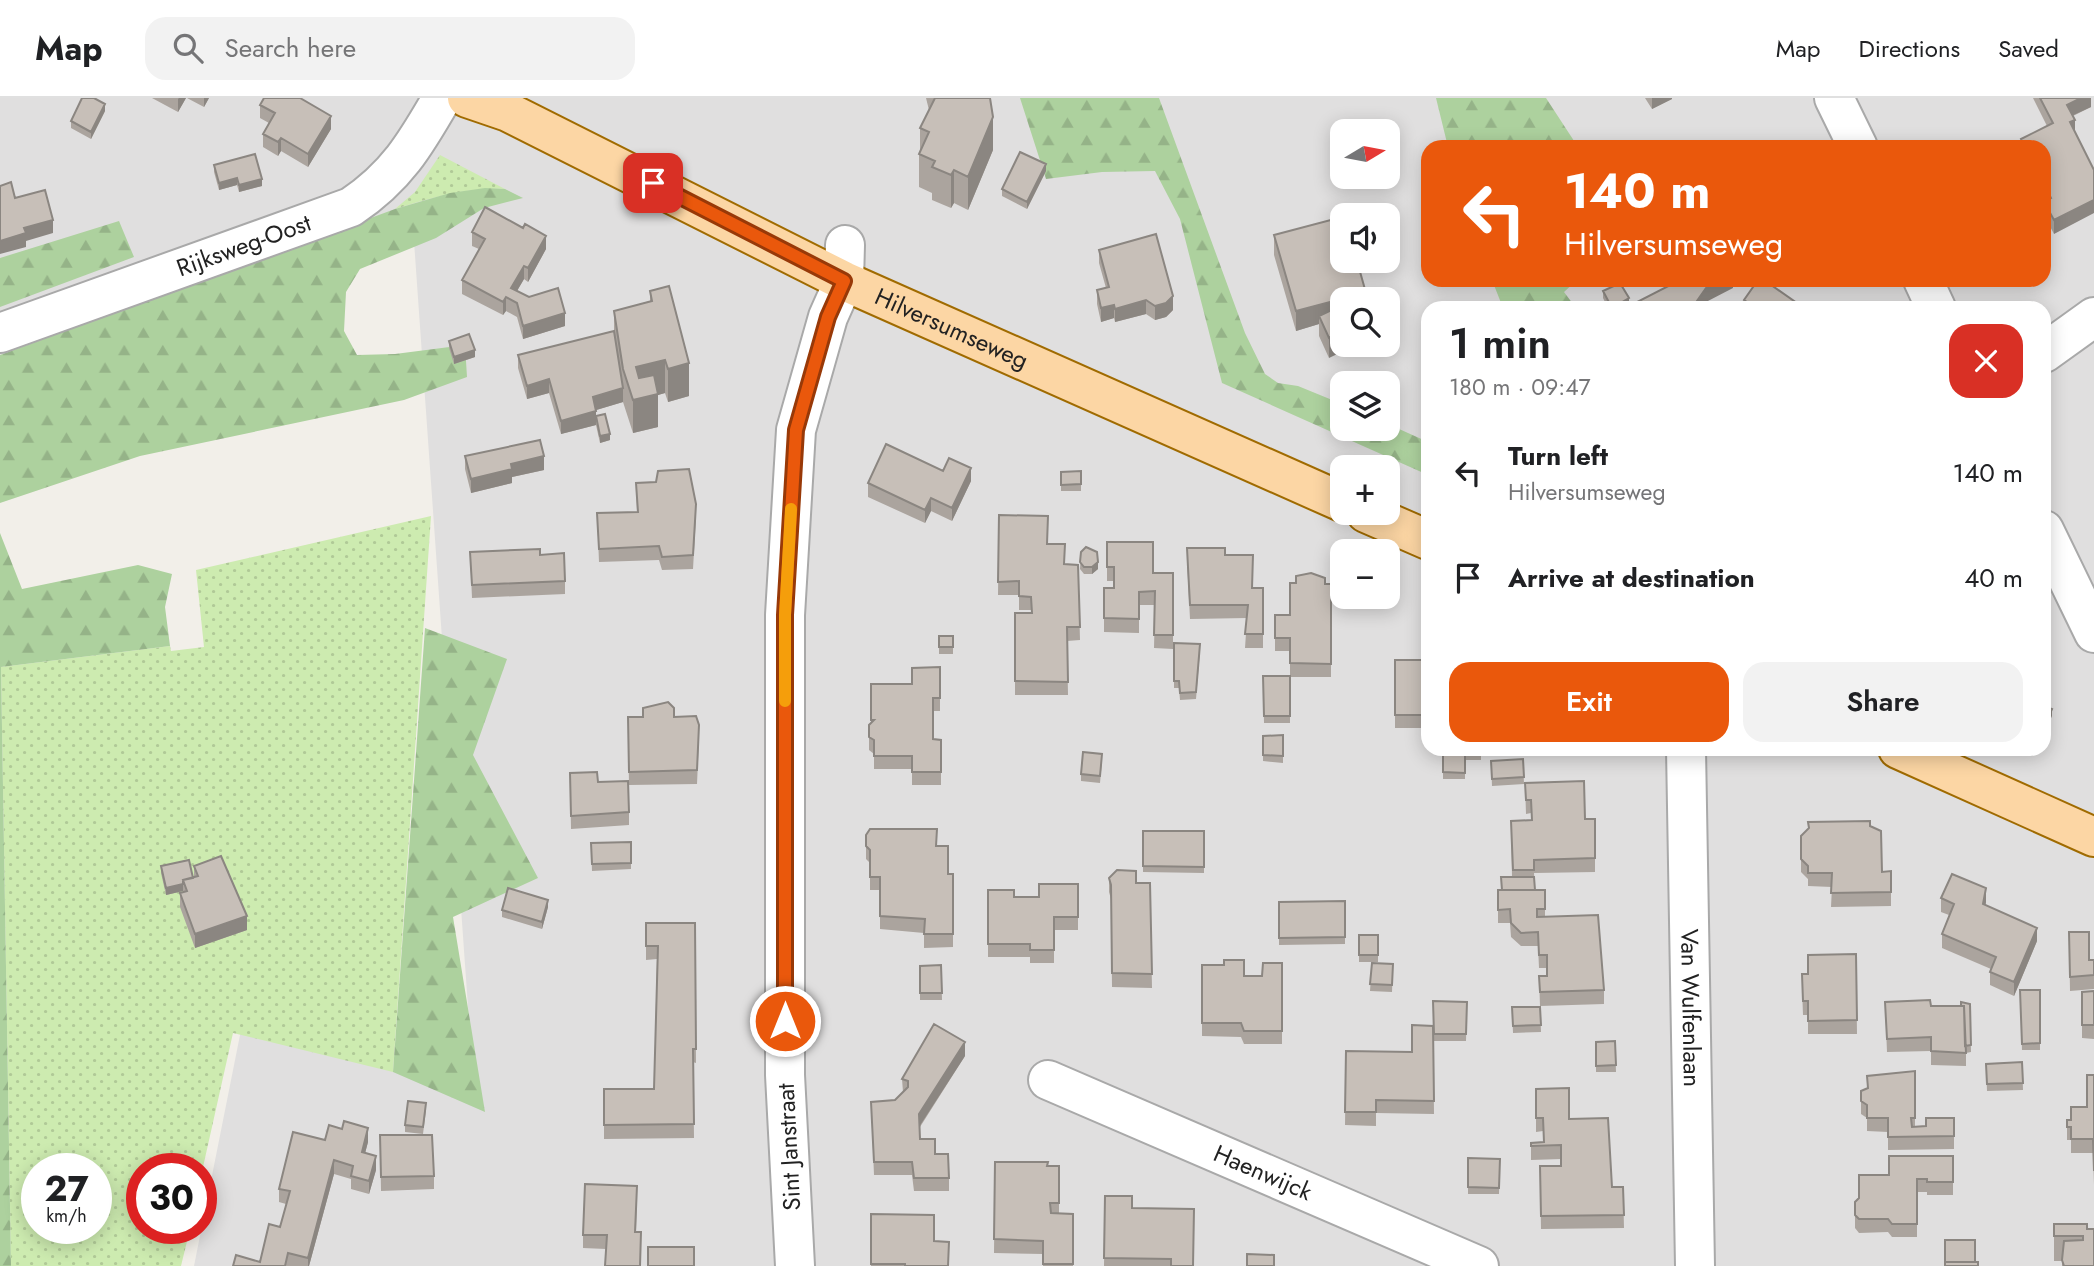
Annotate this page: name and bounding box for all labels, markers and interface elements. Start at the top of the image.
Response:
search box [145,17,635,80]
text: Map [35,25,103,72]
icon: search [169,29,207,67]
text: Search here [225,29,356,67]
text: Map [1776,31,1821,66]
text: Directions [1859,31,1960,66]
text: Saved [1998,31,2059,66]
north arrow [1330,119,1400,189]
map controls [1330,119,1400,609]
pin [623,153,683,213]
text: 140 m [1564,156,1710,226]
icon: arrive [634,164,672,202]
icon: left [1449,168,1540,259]
button: sound [1330,203,1400,273]
street label: Rijksweg-Oost [172,205,316,285]
text: Hilversumseweg [1564,221,1783,267]
street label: Hilversumseweg [869,279,1034,378]
button: search [1330,287,1400,357]
text: 1 min [1449,313,1551,374]
button: close [1949,324,2023,398]
text: 180 m · 09:47 [1449,370,1591,404]
button: layers [1330,371,1400,441]
text: Turn left [1508,437,1608,475]
icon: left [1449,454,1487,492]
text: 140 m [1952,454,2023,492]
button: + [1330,455,1400,525]
text: Hilversumseweg [1508,475,1666,509]
button: − [1330,539,1400,609]
icon: arrive [1449,559,1487,597]
text: Arrive at destination [1508,559,1755,597]
text: 40 m [1964,559,2023,597]
button: Exit [1449,662,1729,742]
button: Share [1743,662,2023,742]
street label: Van Wulfenlaan [1672,929,1710,1087]
position arrow [748,984,822,1058]
street label: Sint Janstraat [768,1082,809,1212]
street label: Haenwijck [1208,1136,1318,1209]
speed limit sign: 30 [126,1153,217,1244]
text: 27 [44,1164,89,1214]
text: km/h [46,1203,87,1229]

